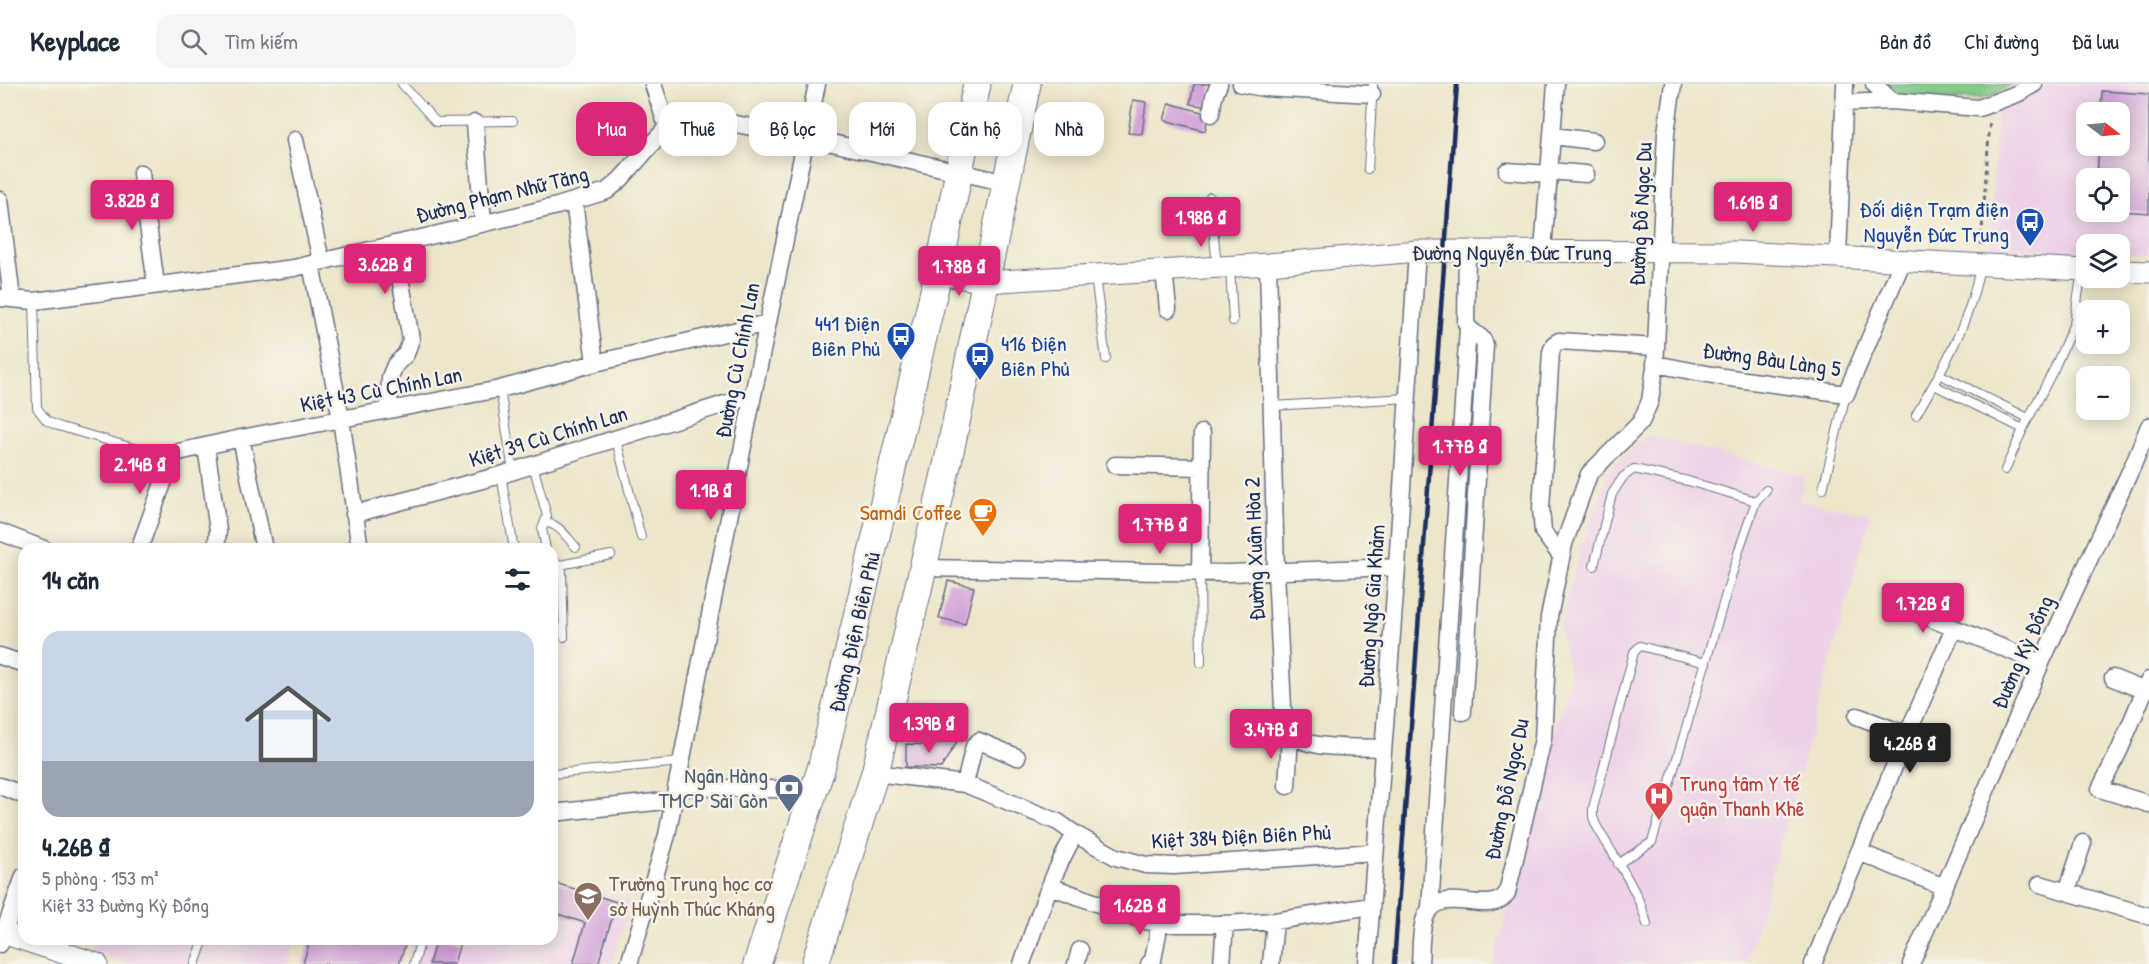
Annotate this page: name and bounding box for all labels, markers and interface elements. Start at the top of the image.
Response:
search box [156,14,576,68]
text: Keyplace [30,22,120,60]
icon: search [177,25,210,58]
text: Tìm kiếm [225,26,298,56]
text: Bản đồ [1880,27,1931,56]
text: Chỉ đường [1964,27,2039,56]
text: Đã lưu [2072,27,2119,56]
chip: Mua [576,102,647,156]
chip: Thuê [659,102,737,156]
chip: Bộ lọc [749,102,837,156]
chip: Mới [849,102,916,156]
chip: Căn hộ [928,102,1022,156]
chip: Nhà [1034,102,1104,156]
north arrow [2076,102,2130,156]
map controls [2076,102,2130,420]
street label: Đường Đỗ Ngọc Du [1621,141,1659,287]
street label: Đường Phạm Nhữ Tăng [413,158,591,230]
button: locate [2076,168,2130,222]
pin: 3.82B ₫ [77,180,187,231]
pin: 1.61B ₫ [1698,182,1808,233]
text: 3.82B ₫ [105,186,159,213]
text: 1.61B ₫ [1728,188,1778,215]
place label: Đối diện Trạm điện Nguyễn Đức Trung [1860,194,2009,249]
pin: 1.98B ₫ [1146,197,1256,248]
text: 1.98B ₫ [1175,203,1227,230]
bus stop icon: Đối diện Trạm điện Nguyễn Đức Trung [2014,206,2046,248]
button: layers [2076,234,2130,288]
street label: Đường Nguyễn Đức Trung [1412,237,1612,267]
pin: 3.62B ₫ [330,244,440,295]
pin: 1.78B ₫ [904,246,1014,297]
text: 3.62B ₫ [358,250,412,277]
text: 1.78B ₫ [932,252,986,279]
street label: Đường Cù Chính Lan [707,280,767,440]
button: + [2076,300,2130,354]
place label: 441 Điện Biên Phủ [812,308,880,363]
bus stop icon: 441 Điện Biên Phủ [885,320,917,362]
place label: 416 Điện Biên Phủ [1001,328,1070,383]
street label: Đường Bàu Làng 5 [1701,334,1843,384]
bus stop icon: 416 Điện Biên Phủ [964,340,996,382]
street label: Kiệt 43 Cù Chính Lan [298,359,464,419]
button: − [2076,366,2130,420]
street label: Kiệt 39 Cù Chính Lan [465,398,631,474]
pin: 1.77B ₫ [1405,426,1515,477]
text: 1.77B ₫ [1433,432,1487,459]
pin: 2.14B ₫ [85,444,195,495]
text: 2.14B ₫ [114,450,166,477]
pin: 1.1B ₫ [662,470,760,521]
text: 1.1B ₫ [690,476,732,503]
street label: Đường Xuân Hòa 2 [1236,476,1271,621]
cafe icon: Samdi Coffee [967,496,999,538]
place label: Samdi Coffee [860,497,962,527]
pin: 1.77B ₫ [1105,504,1215,555]
text: 1.77B ₫ [1133,510,1187,537]
street label: Đường Ngô Gia Khảm [1350,523,1392,689]
street label: Đường Điện Biên Phủ [821,549,887,715]
text: 14 căn [42,562,99,597]
icon: filters [501,563,534,596]
pin: 1.72B ₫ [1868,583,1978,634]
text: 1.72B ₫ [1896,589,1950,616]
street label: Đường Kỳ Đồng [1984,591,2060,713]
icon: home [234,670,342,778]
pin: 1.39B ₫ [874,703,984,754]
text: 1.39B ₫ [903,709,955,736]
pin: 3.47B ₫ [1216,709,1326,760]
text: 3.47B ₫ [1244,715,1298,742]
street label: Đường Đỗ Ngọc Du [1476,715,1536,862]
pin: 4.26B ₫ [1855,723,1965,774]
text: 4.26B ₫ [1884,729,1936,756]
place label: Ngân Hàng TMCP Sài Gòn [659,760,768,815]
place label: Trung tâm Y tế quận Thanh Khê [1680,768,1805,823]
bank icon: Ngân Hàng TMCP Sài Gòn [773,772,805,814]
hospital icon: Trung tâm Y tế quận Thanh Khê [1643,780,1675,822]
street label: Kiệt 384 Điện Biên Phủ [1150,816,1332,856]
text: 4.26B ₫ [42,829,110,864]
text: 5 phòng · 153 m² [42,864,159,891]
place label: Trường Trung học cơ sở Huỳnh Thúc Kháng [609,868,775,923]
school or university icon: Trường Trung học cơ sở Huỳnh Thúc Kháng [572,880,604,922]
pin: 1.62B ₫ [1085,885,1195,936]
text: Kiệt 33 Đường Kỳ Đồng [42,891,209,918]
text: 1.62B ₫ [1114,891,1166,918]

